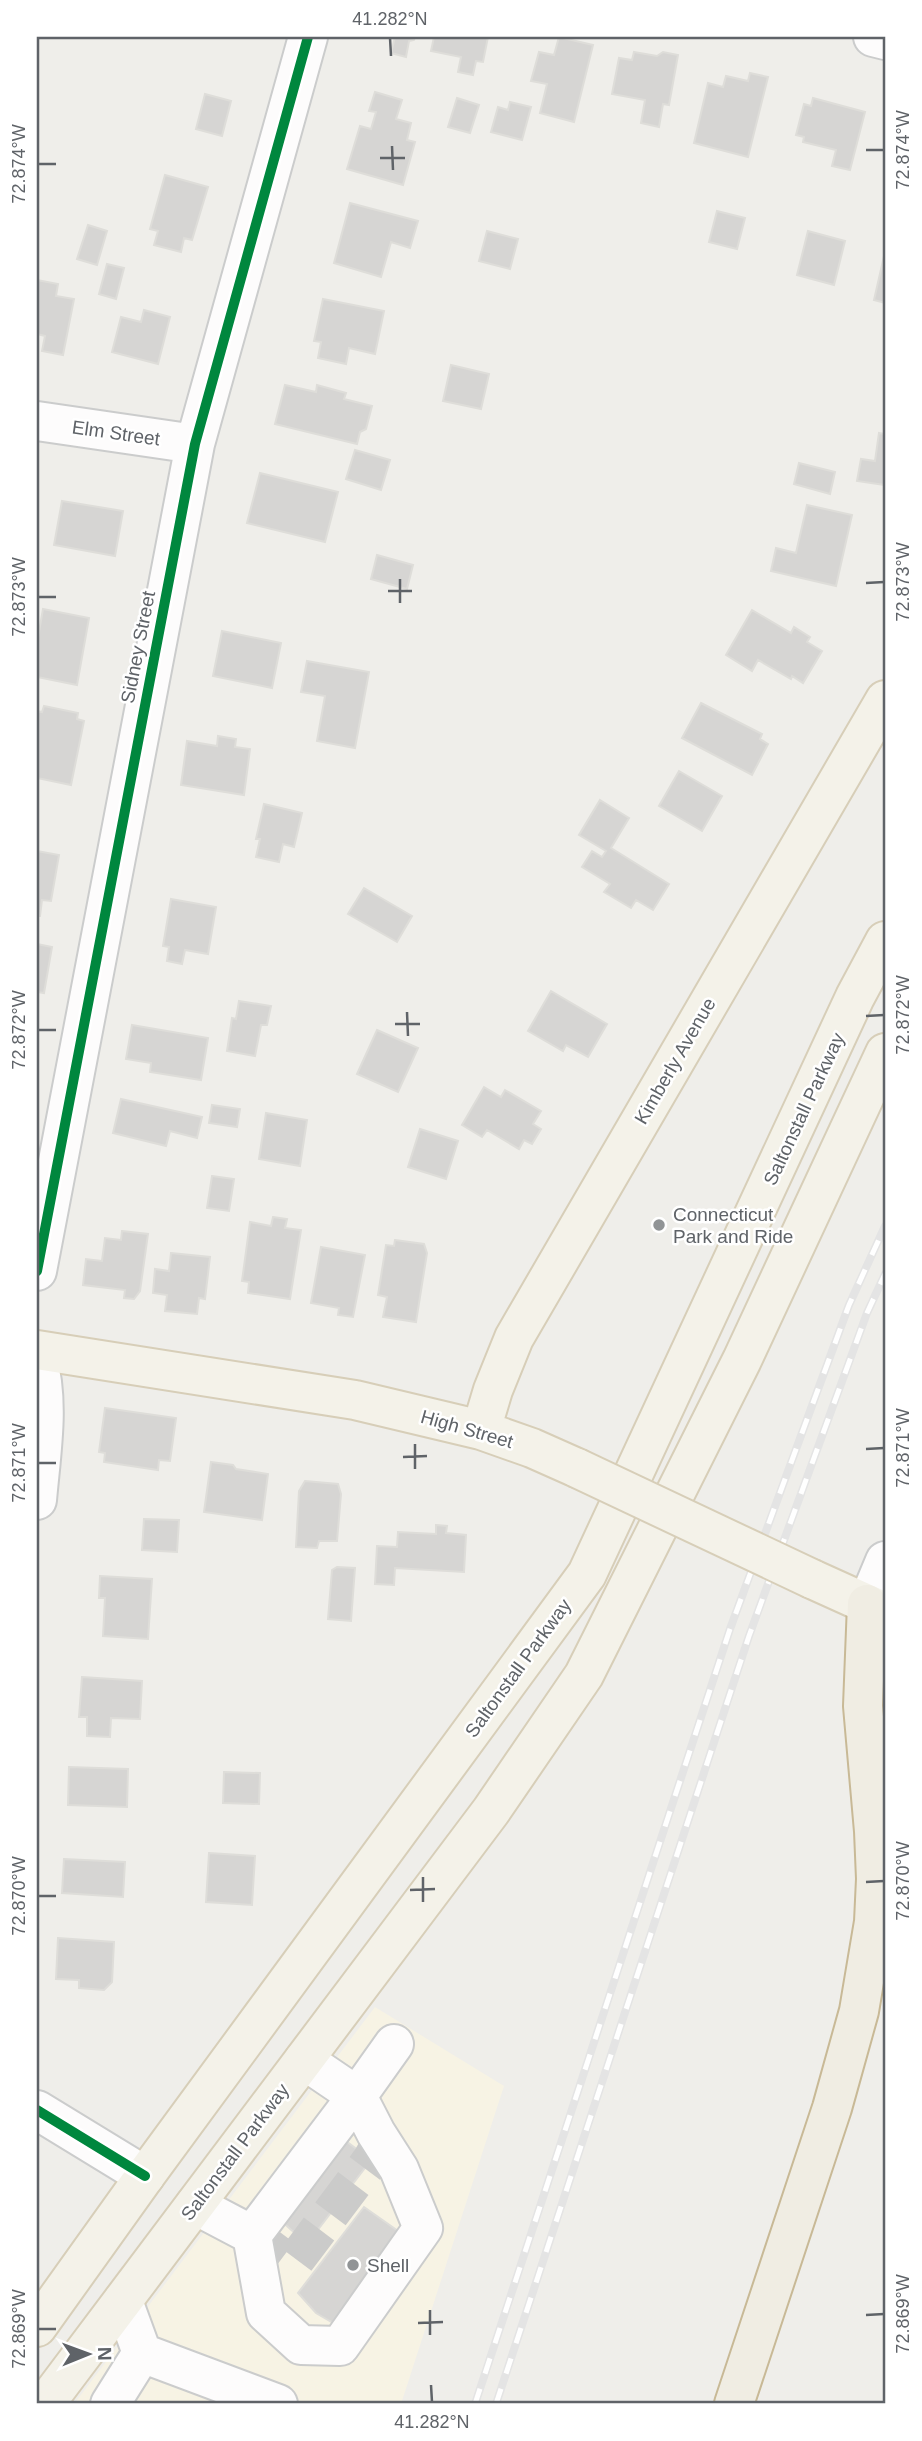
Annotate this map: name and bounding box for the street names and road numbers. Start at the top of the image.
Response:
street label: Elm Street [71,416,162,450]
street label: Sidney Street [117,588,159,705]
street label: Kimberly Avenue [630,994,720,1128]
street label: Saltonstall Parkway [759,1029,849,1189]
street label: High Street [418,1406,516,1452]
street label: Saltonstall Parkway [461,1594,576,1741]
street label: Saltonstall Parkway [177,2079,294,2225]

